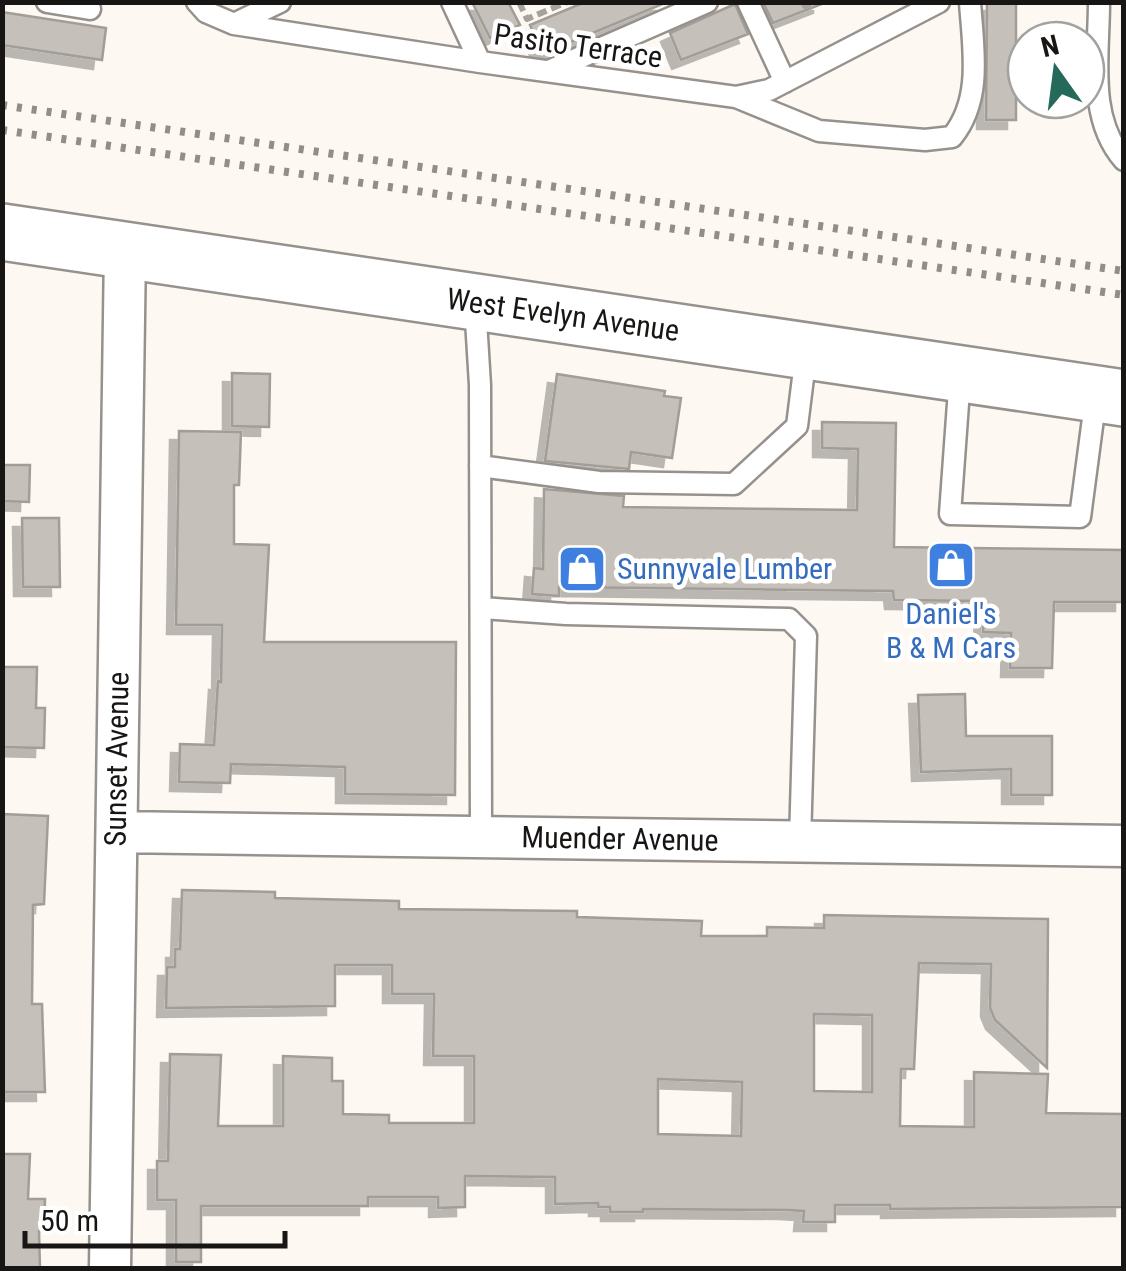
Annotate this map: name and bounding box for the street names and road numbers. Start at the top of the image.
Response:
street label: Pasito Terrace [492,16,664,75]
street label: West Evelyn Avenue [445,281,682,348]
street label: Sunset Avenue [97,671,136,847]
street label: Muender Avenue [521,819,719,858]

